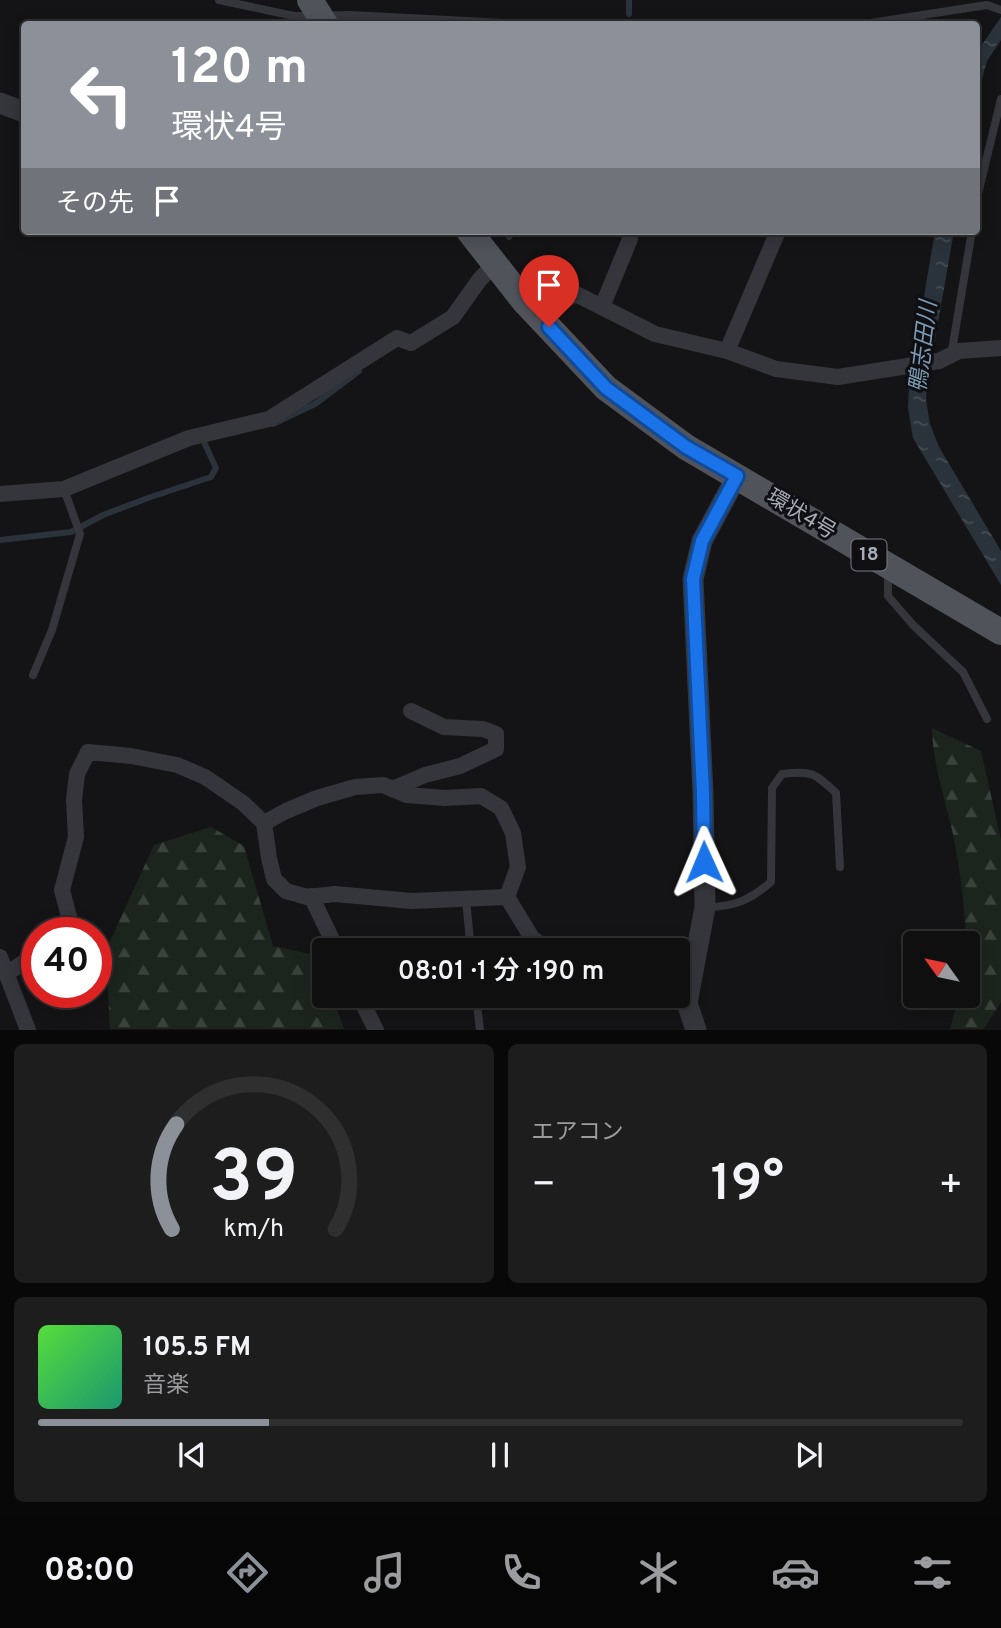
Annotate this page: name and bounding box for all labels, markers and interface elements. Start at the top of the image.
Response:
text: 120 m [171,39,308,101]
icon: left [56,49,147,140]
text: 環状4号 [171,109,287,149]
icon: arrive [148,182,186,220]
text: その先 [56,188,134,221]
pin [519,255,579,327]
icon: arrive [530,266,568,304]
water label: 鴨志田川 [905,297,945,394]
street label: 環状4号 [761,484,841,546]
road number: 18 [852,540,886,570]
position arrow [667,825,741,899]
speed limit sign: 40 [21,917,112,1008]
north arrow [903,931,980,1008]
map controls [903,931,980,1008]
text: 08:01 · 1 分 · 190 m [398,956,604,989]
text: エアコン [532,1119,624,1148]
text: 39 [210,1136,298,1228]
text: 19° [710,1153,784,1219]
text: − [532,1162,556,1211]
text: + [938,1162,963,1211]
text: km/h [223,1214,284,1246]
text: 105.5 FM [143,1332,251,1365]
text: 音楽 [143,1372,189,1401]
icon: previous [173,1436,211,1474]
icon: pause [481,1436,519,1474]
icon: next [790,1436,828,1474]
icon: directions [223,1548,272,1597]
icon: music [360,1548,409,1597]
icon: phone [497,1548,546,1597]
icon: climate [634,1548,683,1597]
icon: car [771,1548,820,1597]
icon: filters [908,1548,957,1597]
text: 08:00 [44,1552,135,1592]

